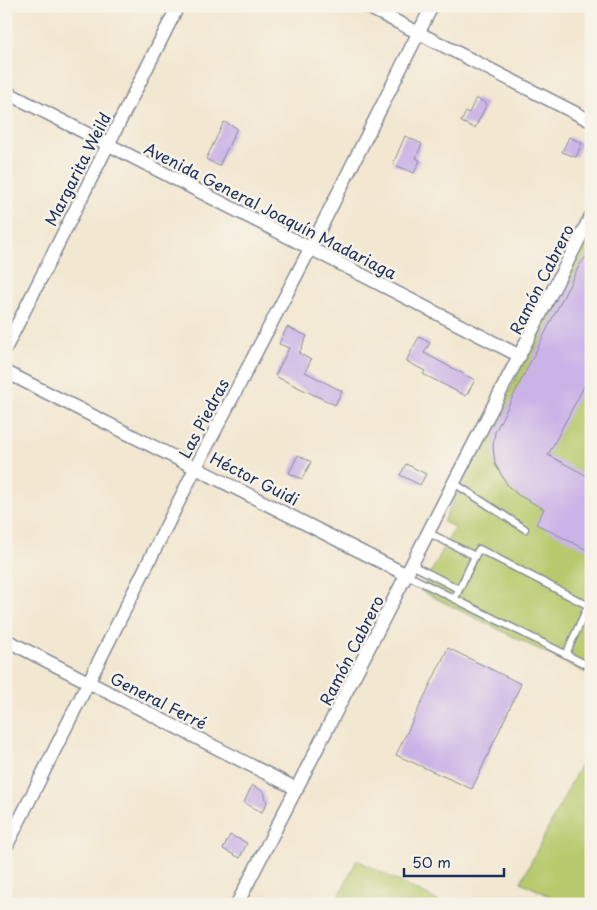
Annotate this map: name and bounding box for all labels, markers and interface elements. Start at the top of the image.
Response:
street label: Margarita Weild [38,108,116,230]
street label: Avenida General Joaquín Madariaga [141,136,401,284]
street label: Ramón Cabrero [503,220,579,338]
street label: Las Piedras [172,374,234,462]
street label: Héctor Guidi [206,445,304,511]
street label: Ramón Cabrero [313,591,389,709]
street label: General Ferré [107,665,211,735]
scale bar [404,845,504,877]
text: 50 m [412,850,451,873]

